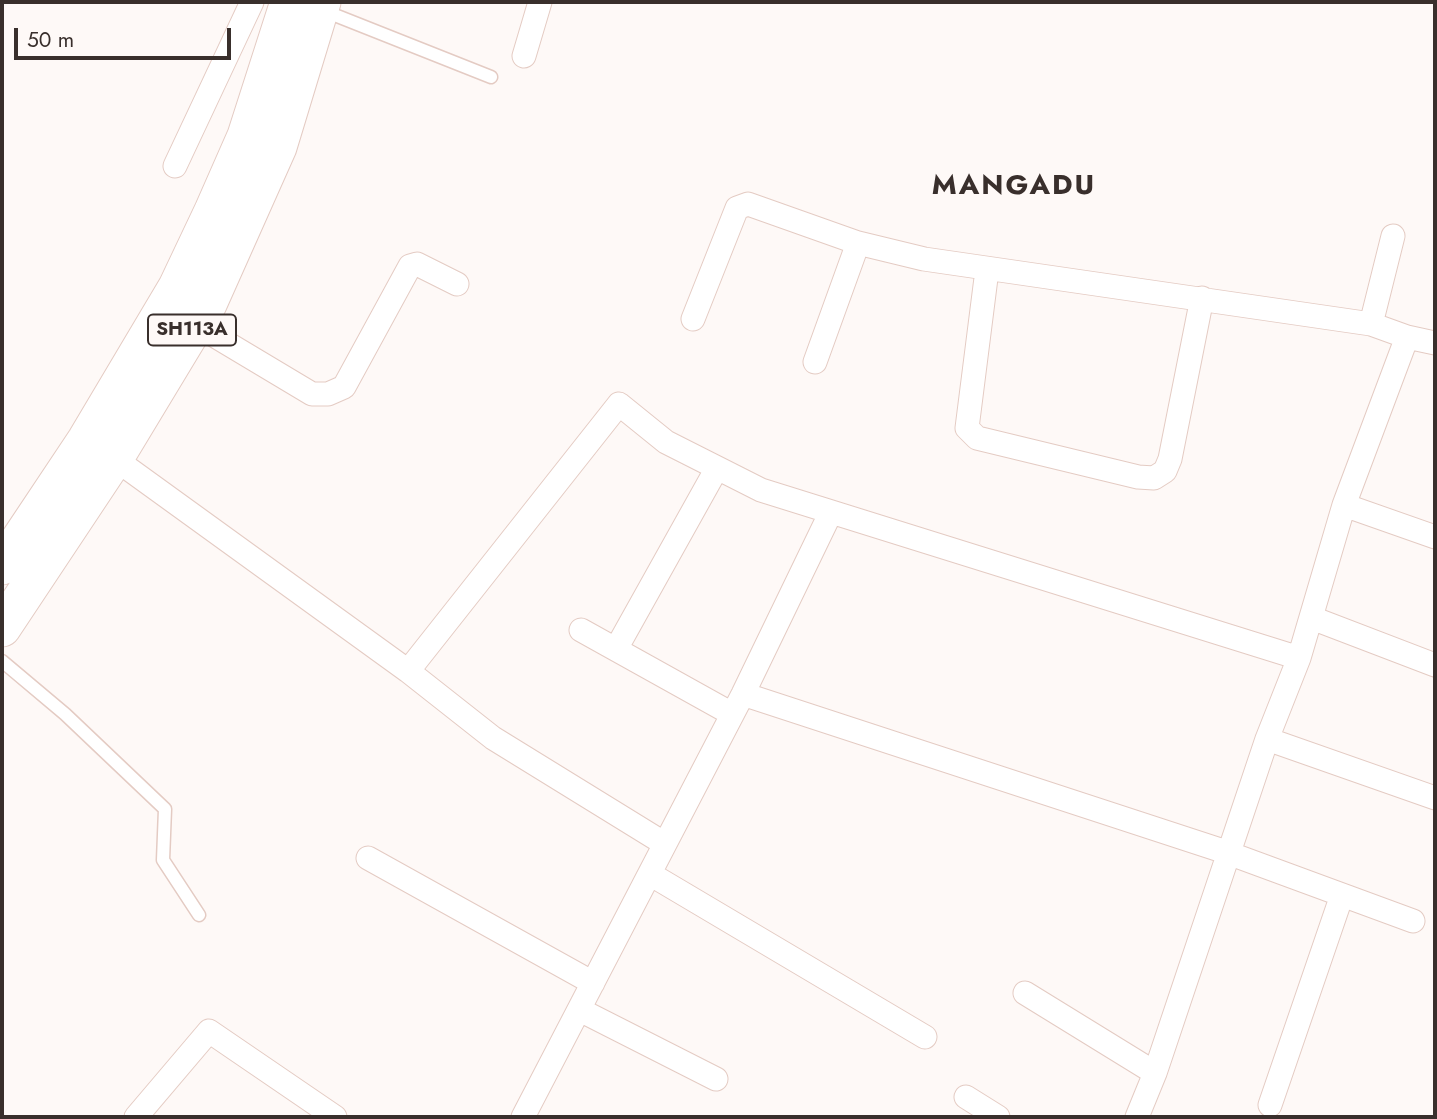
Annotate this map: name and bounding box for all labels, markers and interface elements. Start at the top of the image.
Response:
scale bar [18,14,234,58]
text: 50 m [27,25,74,55]
district label: MANGADU [933,170,1095,204]
road number: SH113A [148,314,236,346]

